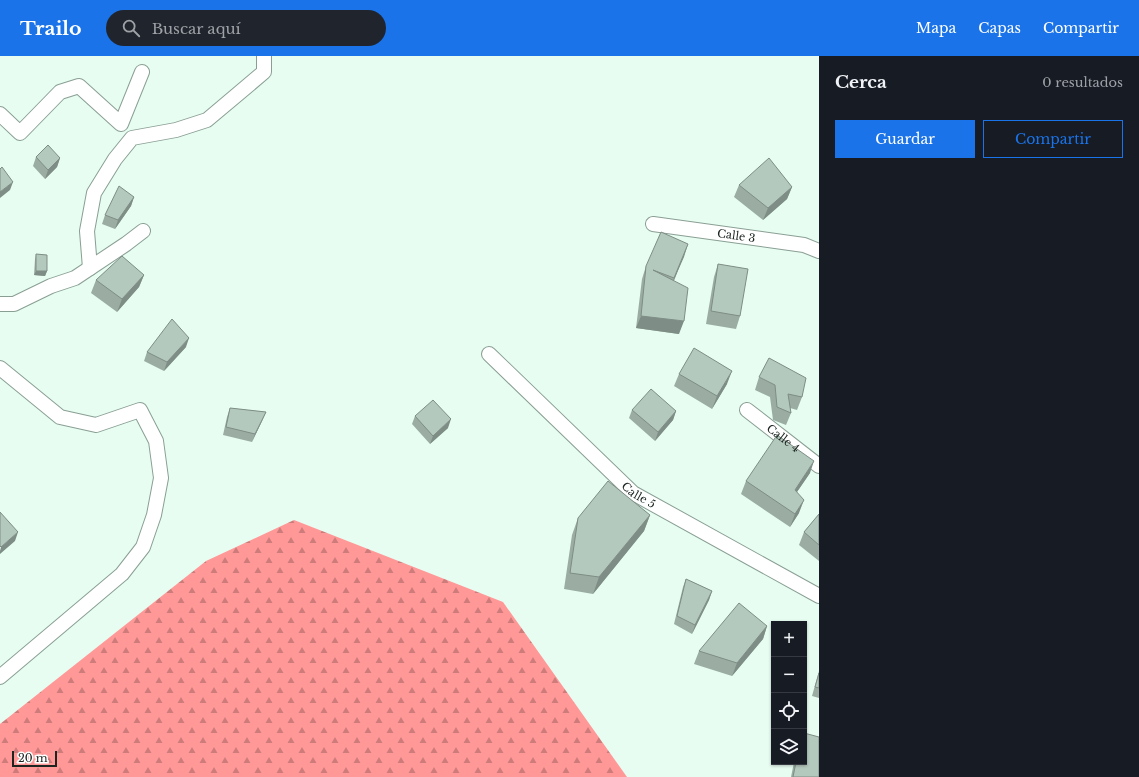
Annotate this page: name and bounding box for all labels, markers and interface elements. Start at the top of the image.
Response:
search box [106,10,386,46]
text: Trailo [20,17,82,40]
icon: search [120,17,142,39]
text: Buscar aquí [152,19,241,38]
text: Mapa [916,19,956,37]
text: Capas [978,19,1021,37]
text: Compartir [1043,19,1119,37]
text: Cerca [835,72,887,93]
text: 0 resultados [1042,74,1123,91]
button: Guardar [835,120,975,158]
button: Compartir [983,120,1123,158]
street label: Calle 3 [716,226,756,245]
street label: Calle 4 [764,421,803,455]
street label: Calle 5 [619,479,658,511]
map controls [771,621,807,765]
button: + [771,621,807,657]
button: − [771,657,807,693]
button: locate [771,693,807,729]
button: layers [771,729,807,765]
scale bar [12,749,57,768]
text: 20 m [18,751,48,765]

